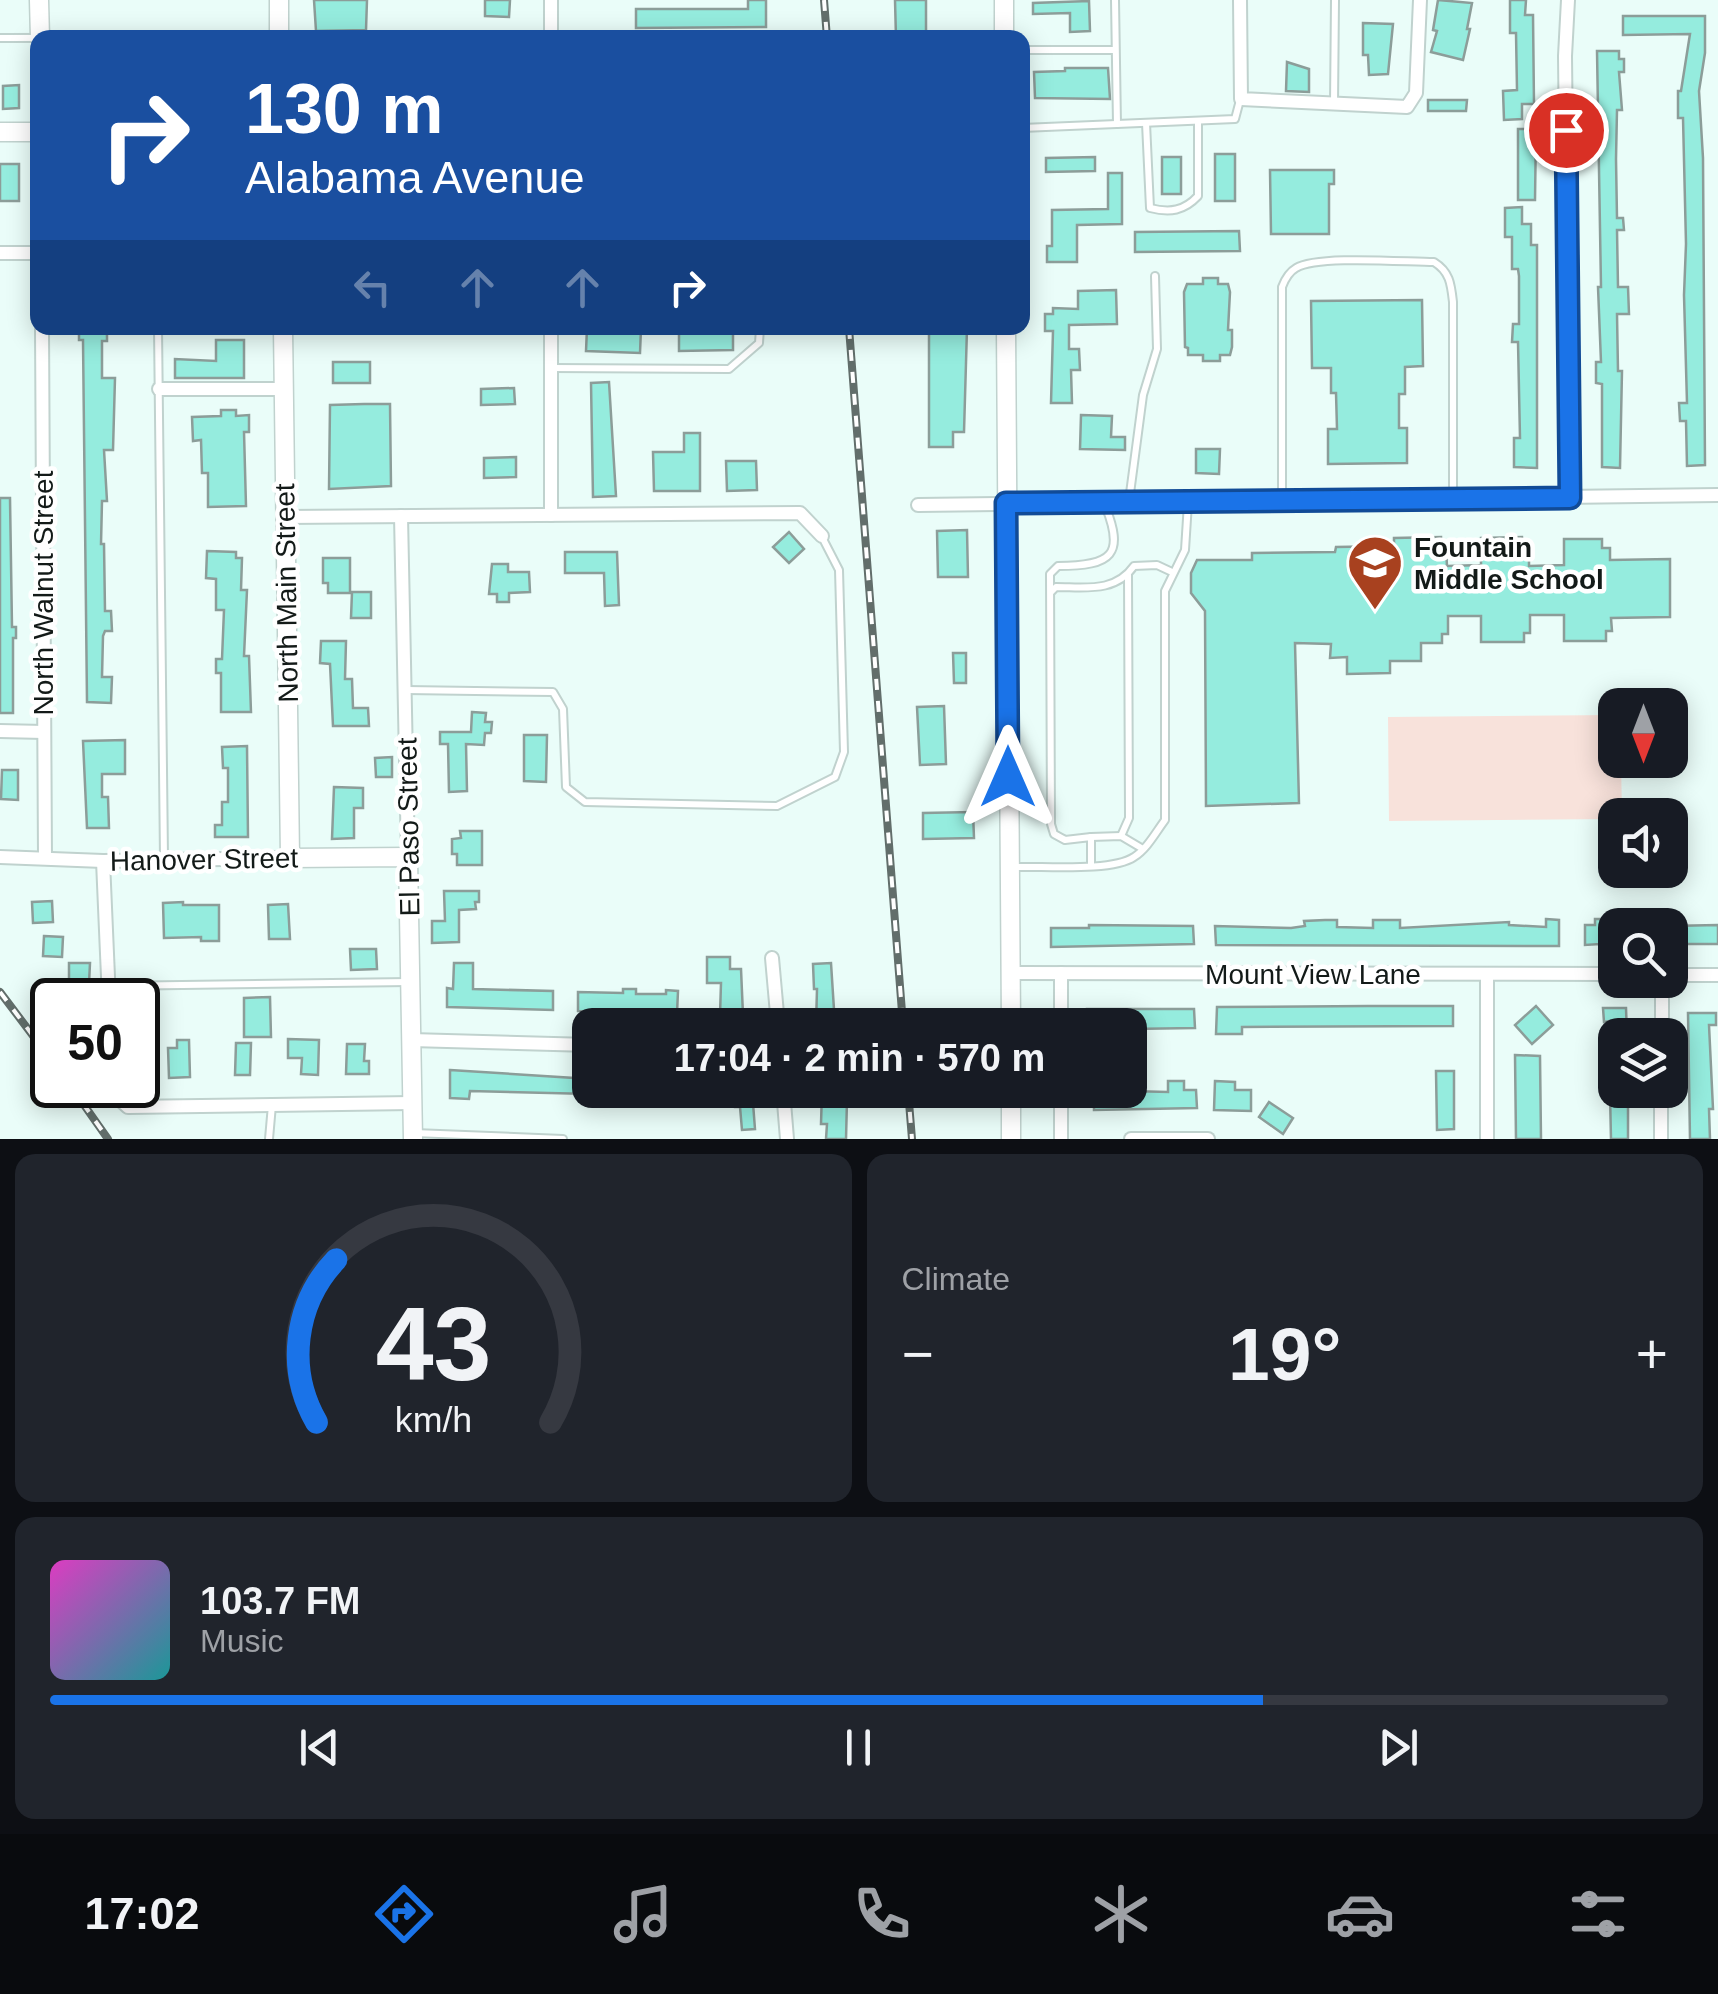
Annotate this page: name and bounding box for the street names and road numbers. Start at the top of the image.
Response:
street label: North Walnut Street [28,470,59,715]
street label: North Main Street [269,483,304,703]
street label: El Paso Street [391,737,426,917]
street label: Hanover Street [110,842,299,877]
street label: Mount View Lane [1205,959,1421,990]

